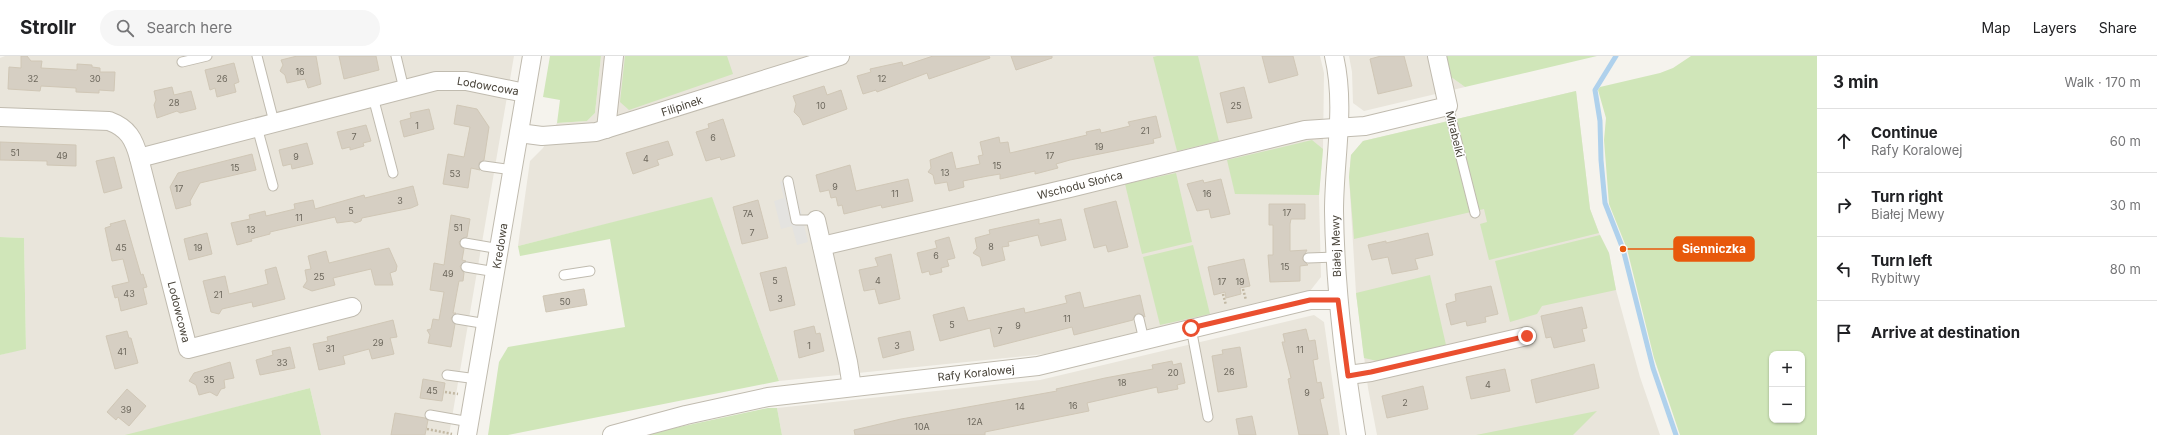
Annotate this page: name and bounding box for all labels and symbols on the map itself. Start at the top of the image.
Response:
house number: 16 [295,66,305,77]
house number: 32 [27,73,39,84]
house number: 30 [89,73,101,84]
house number: 26 [216,73,228,84]
house number: 12 [877,73,887,84]
street label: Lodowcowa [456,74,520,98]
street label: Filipinek [659,93,705,119]
house number: 28 [168,97,180,108]
house number: 10 [816,100,826,111]
house number: 25 [1231,100,1241,111]
street label: Mirabelki [1442,109,1468,159]
house number: 1 [415,120,419,131]
house number: 21 [1140,125,1150,136]
house number: 7 [351,131,357,142]
house number: 6 [710,132,716,143]
house number: 19 [1094,141,1104,152]
house number: 51 [10,147,20,158]
house number: 49 [56,150,68,161]
house number: 17 [1046,150,1054,161]
house number: 9 [293,151,299,162]
house number: 4 [643,153,649,164]
house number: 15 [992,160,1002,171]
house number: 15 [230,162,240,173]
house number: 13 [940,167,950,178]
house number: 53 [449,168,461,179]
street label: Wschodu Słońca [1036,168,1124,202]
house number: 9 [832,181,838,192]
house number: 17 [175,183,183,194]
house number: 11 [891,188,899,199]
house number: 16 [1202,188,1212,199]
house number: 3 [397,195,403,206]
house number: 5 [348,205,354,216]
house number: 17 [1283,207,1291,218]
house number: 7A [743,208,753,219]
house number: 11 [295,212,303,223]
street label: Białej Mewy [1328,215,1344,277]
house number: 51 [453,222,463,233]
street label: Kredowa [489,222,511,270]
house number: 13 [246,224,256,235]
house number: 7 [749,227,755,238]
callout: Sienniczka [1674,237,1754,261]
house number: 8 [988,241,994,252]
text: Sienniczka [1682,241,1746,256]
house number: 45 [115,242,127,253]
house number: 19 [193,242,203,253]
house number: 6 [933,250,939,261]
house number: 15 [1280,261,1290,272]
house number: 49 [442,268,454,279]
house number: 25 [314,271,324,282]
house number: 5 [772,275,778,286]
house number: 4 [875,275,881,286]
house number: 17 [1218,276,1226,287]
house number: 19 [1235,276,1245,287]
street label: Lodowcowa [165,280,193,344]
house number: 43 [123,288,135,299]
house number: 21 [213,289,223,300]
house number: 3 [777,293,783,304]
house number: 50 [559,296,571,307]
house number: 11 [1063,313,1071,324]
house number: 5 [949,319,955,330]
route start [1182,319,1200,337]
house number: 9 [1015,320,1021,331]
house number: 7 [997,325,1003,336]
route end [1518,327,1536,345]
house number: 29 [372,337,384,348]
house number: 1 [807,340,811,351]
house number: 3 [894,340,900,351]
house number: 31 [325,343,335,354]
house number: 11 [1296,344,1304,355]
house number: 41 [117,346,127,357]
house number: 33 [276,357,288,368]
street label: Rafy Koralowej [937,362,1015,384]
house number: 26 [1223,366,1235,377]
house number: 20 [1167,367,1179,378]
house number: 35 [203,374,215,385]
house number: 18 [1117,377,1127,388]
house number: 4 [1485,379,1491,390]
house number: 45 [426,385,438,396]
house number: 9 [1304,387,1310,398]
house number: 2 [1402,397,1408,408]
house number: 16 [1068,400,1078,411]
house number: 14 [1015,401,1025,412]
house number: 39 [120,404,132,415]
house number: 12A [967,416,983,427]
house number: 10A [914,421,930,432]

